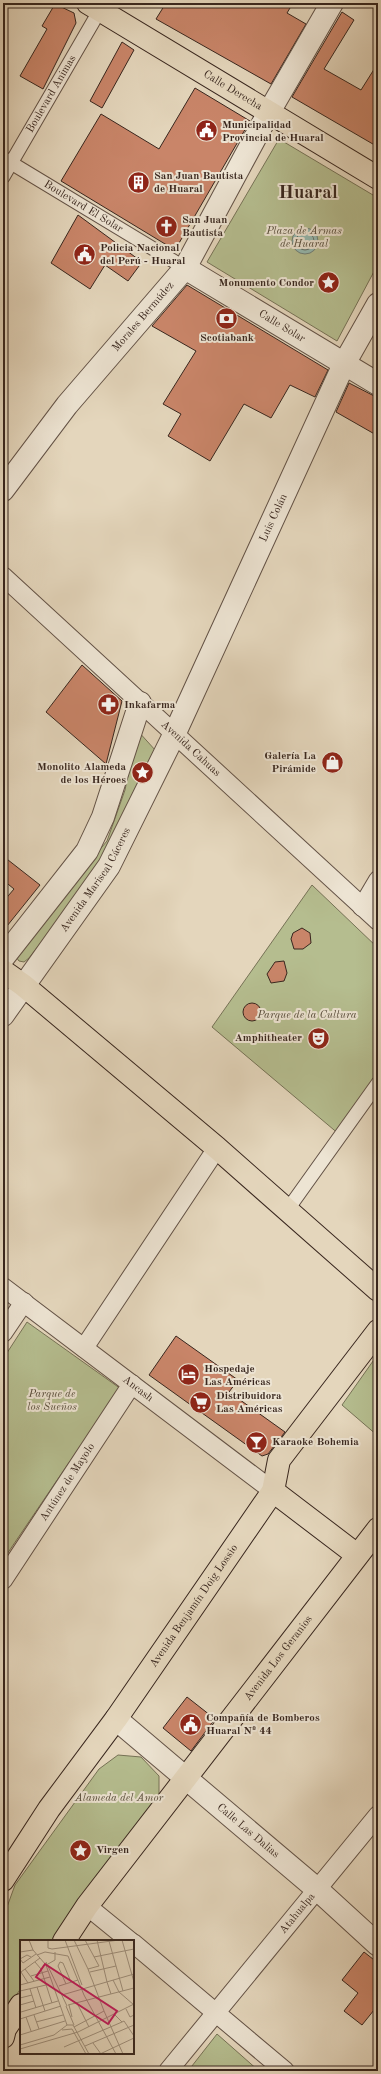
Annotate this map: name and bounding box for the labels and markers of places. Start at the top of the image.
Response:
public building icon: Municipalidad Provincial de Huaral [194,118,220,144]
place label: Municipalidad Provincial de Huaral [222,120,324,144]
building icon: San Juan Bautista de Huaral [125,169,151,195]
place label: San Juan Bautista de Huaral [154,171,244,195]
church icon: San Juan Bautista [153,213,179,239]
place label: San Juan Bautista [182,215,227,239]
public building icon: Policia Nacional del Perú - Huaral [71,241,97,267]
place label: Policia Nacional del Perú - Huaral [100,243,186,267]
place icon: Monumento Condor [316,270,342,296]
place label: Monumento Condor [219,278,314,289]
bank icon: Scotiabank [214,305,240,331]
place label: Scotiabank [200,333,254,344]
pharmacy icon: Inkafarma [95,692,121,718]
place label: Inkafarma [124,700,176,711]
shop icon: Galería La Pirámide [319,749,345,775]
place label: Galería La Pirámide [264,751,316,775]
place icon: Monolito Alameda de los Héroes [129,760,155,786]
place label: Monolito Alameda de los Héroes [37,762,126,786]
theatre icon: Amphitheater [305,1025,331,1051]
place label: Amphitheater [235,1033,302,1044]
hotel icon: Hospedaje Las Américas [176,1362,202,1388]
place label: Hospedaje Las Américas [204,1364,271,1388]
supermarket icon: Distribuidora Las Américas [188,1389,214,1415]
place label: Distribuidora Las Américas [216,1391,283,1415]
bar icon: Karaoke Bohemia [243,1429,269,1455]
place label: Karaoke Bohemia [272,1437,359,1448]
public building icon: Compañía de Bomberos Huaral Nº 44 [177,1711,203,1737]
place label: Compañía de Bomberos Huaral Nº 44 [206,1713,320,1737]
place icon: Virgen [67,1837,93,1863]
place label: Virgen [96,1845,129,1856]

